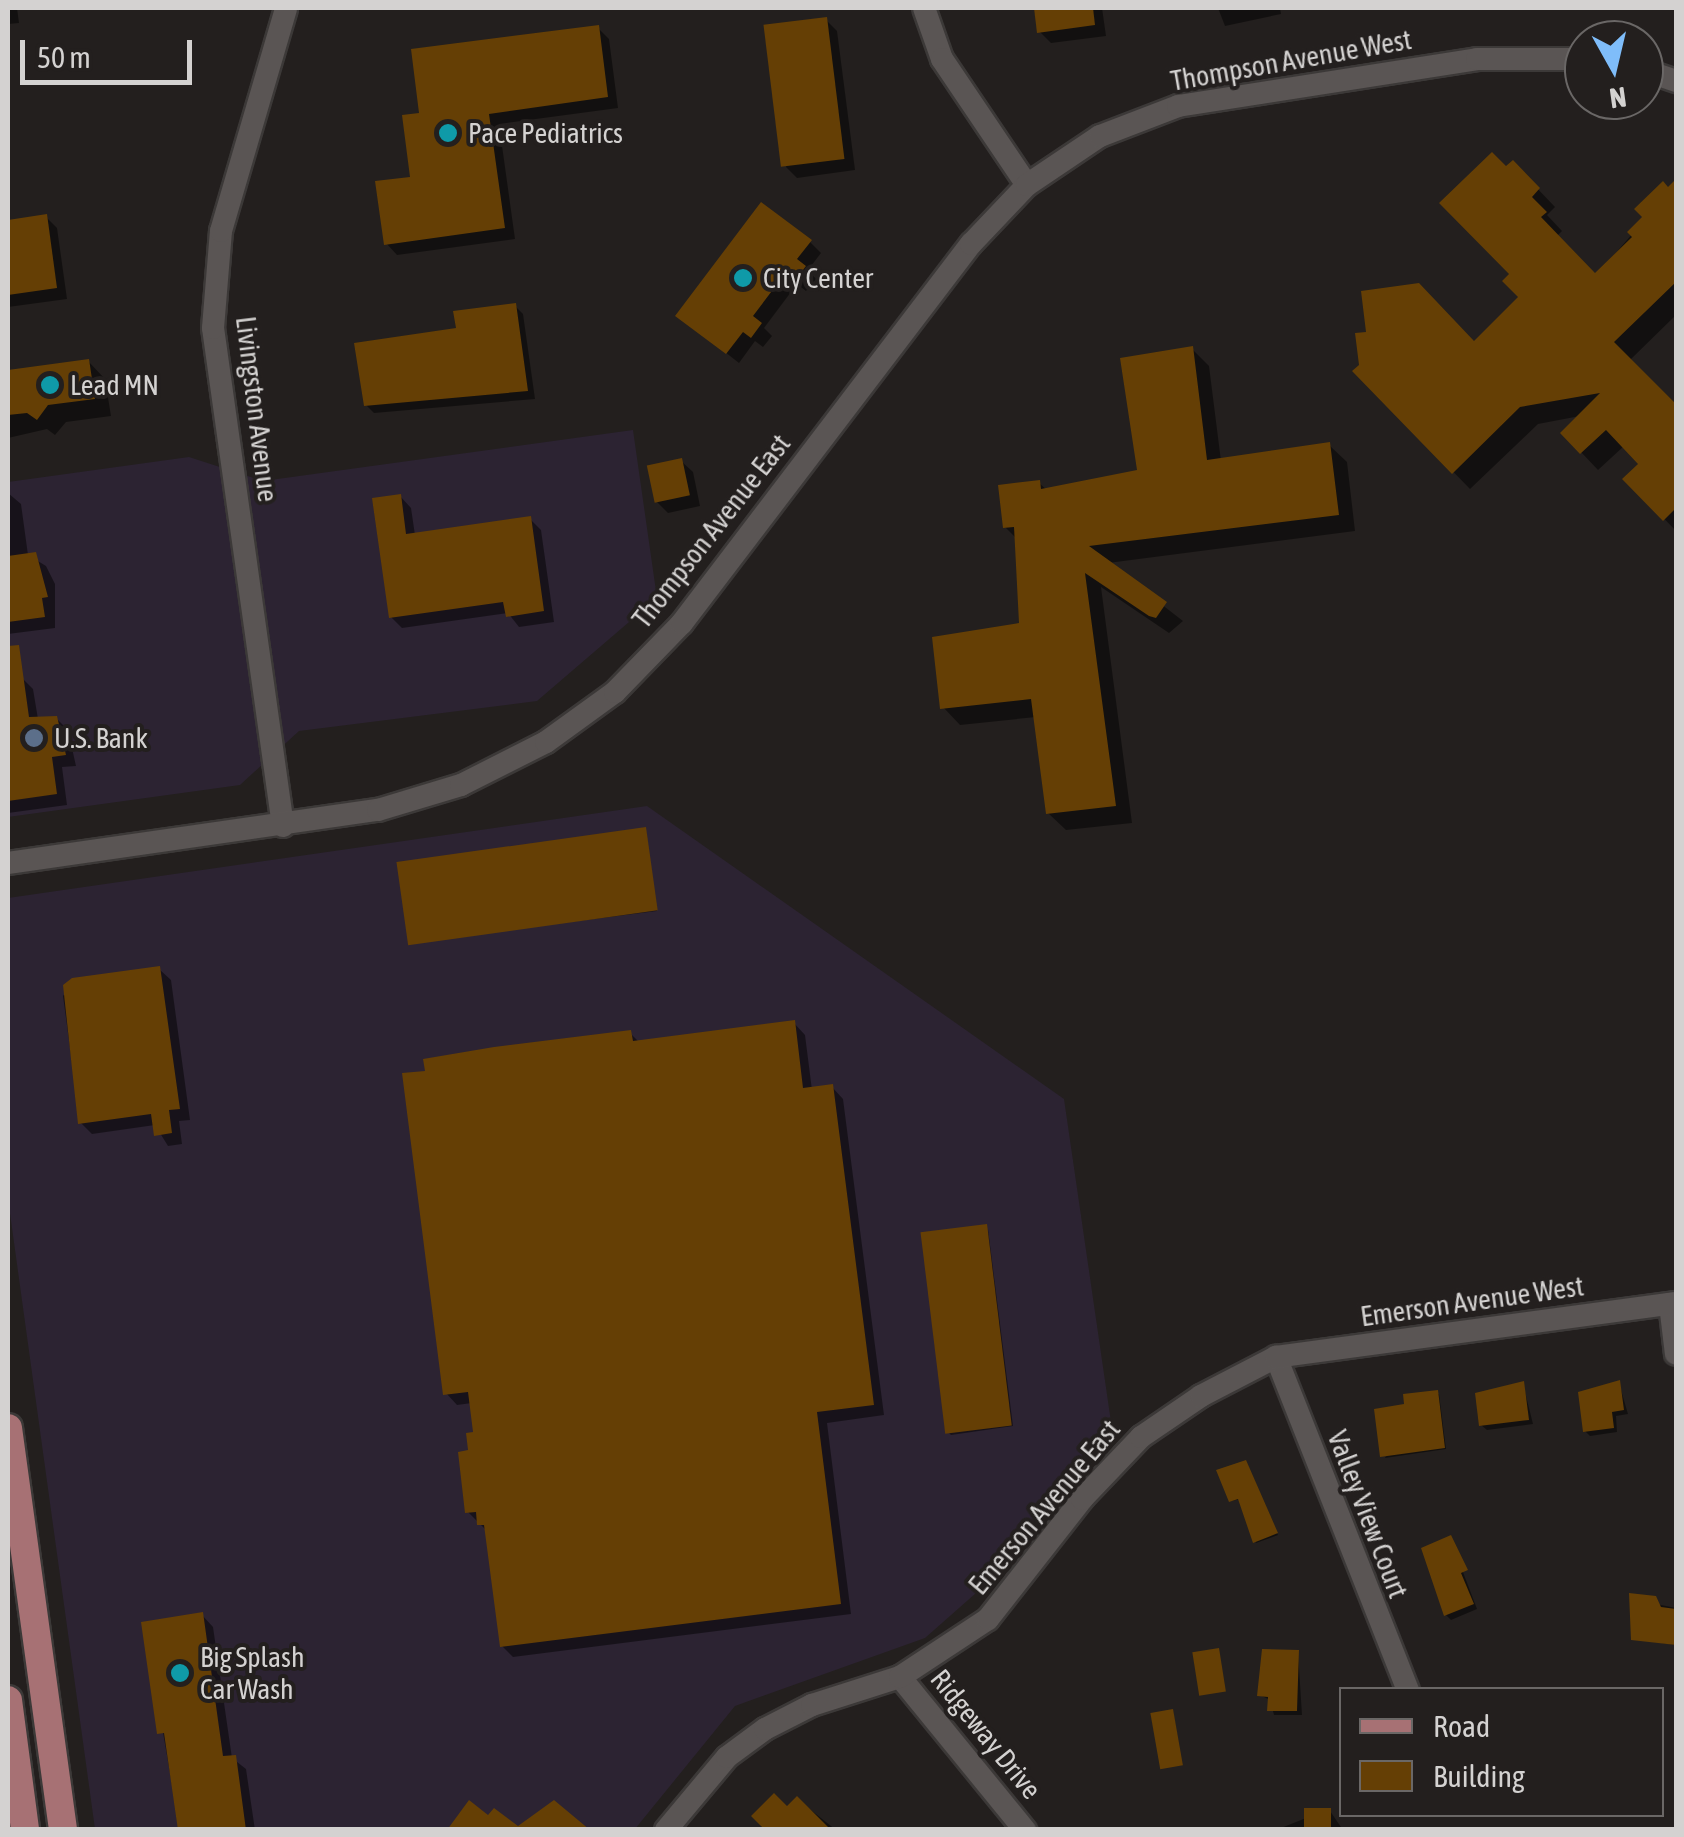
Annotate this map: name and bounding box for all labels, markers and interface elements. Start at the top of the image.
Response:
scale bar [25,20,198,82]
north arrow [1564,20,1664,120]
street label: Thompson Avenue West [1168,22,1414,98]
text: 50 m [37,40,91,74]
text: N [1607,81,1628,115]
place label: Pace Pediatrics [468,116,623,150]
marker: Pace Pediatrics [437,122,459,144]
place label: City Center [763,261,873,295]
marker: City Center [732,267,754,289]
street label: Livingston Avenue [229,314,285,504]
place label: Lead MN [70,368,159,402]
marker: Lead MN [39,374,61,396]
street label: Thompson Avenue East [625,427,797,635]
place label: U.S. Bank [54,721,148,755]
marker: U.S. Bank [23,727,45,749]
street label: Emerson Avenue West [1358,1269,1586,1333]
street label: Emerson Avenue East [961,1413,1127,1601]
street label: Valley View Court [1321,1425,1415,1603]
place label: Big Splash Car Wash [200,1640,305,1706]
marker: Big Splash Car Wash [169,1662,191,1684]
street label: Ridgeway Drive [924,1662,1048,1806]
legend [1339,1687,1664,1817]
text: Road [1433,1709,1490,1743]
text: Building [1433,1759,1525,1793]

